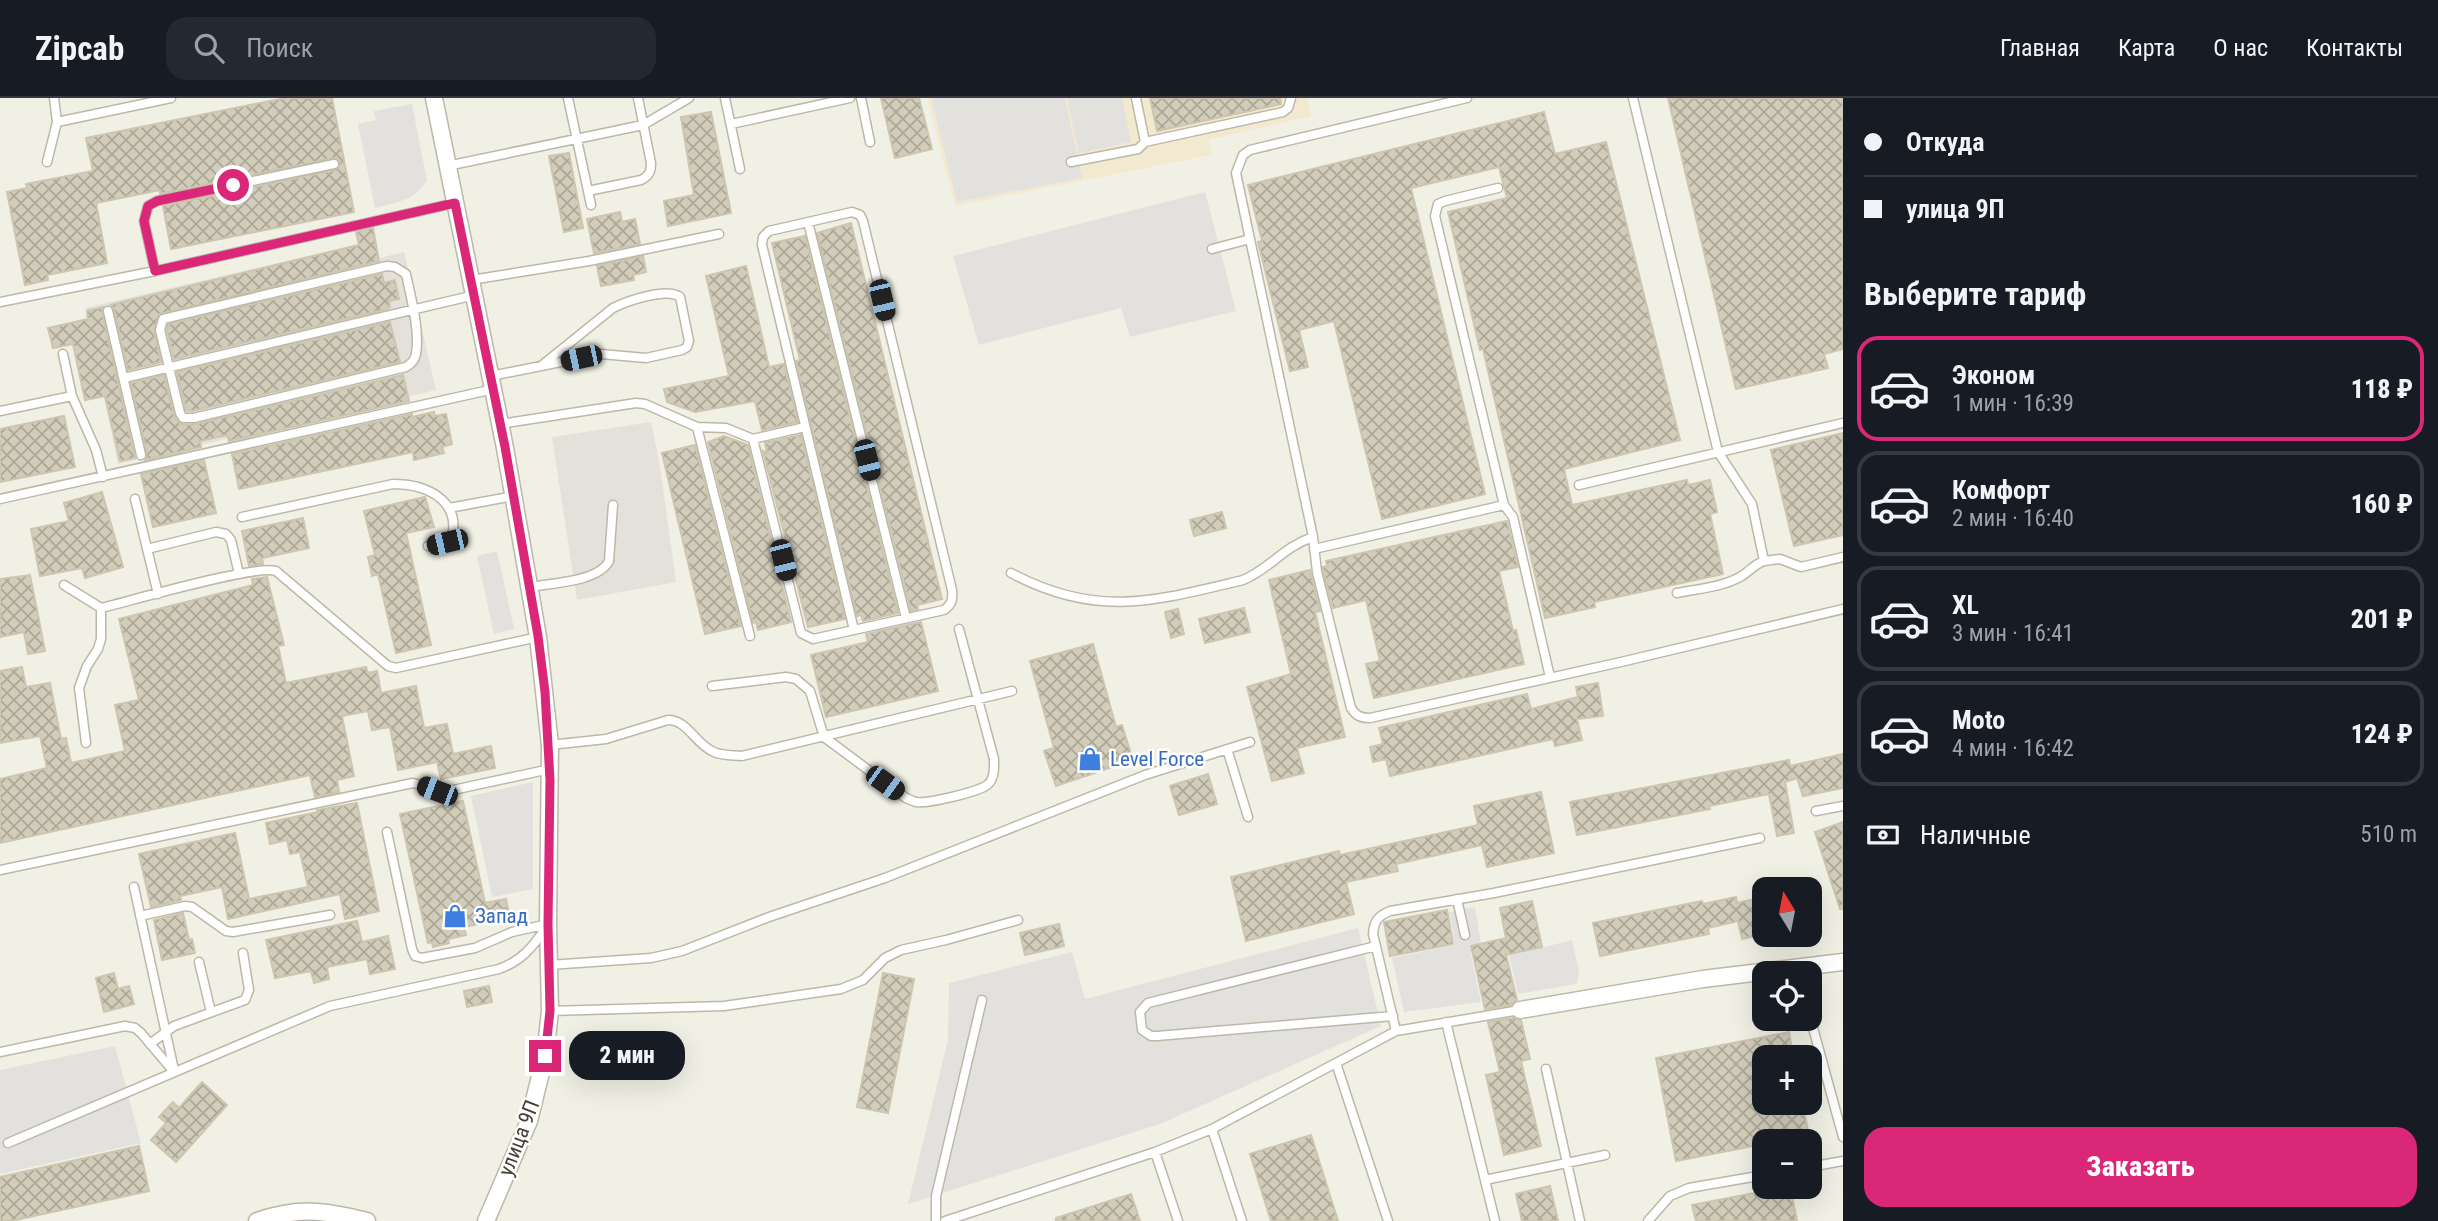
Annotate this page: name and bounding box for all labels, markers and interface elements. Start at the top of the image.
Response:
search box [166,17,656,80]
text: Zipcab [35,29,124,68]
icon: search [190,29,228,67]
text: Поиск [246,33,313,63]
text: Главная [2000,34,2080,62]
text: Карта [2118,34,2175,62]
text: О нас [2213,34,2268,62]
text: Контакты [2306,34,2403,62]
text: Откуда [1906,127,1984,157]
route start [217,169,249,201]
text: улица 9П [1906,194,2005,224]
text: Выберите тариф [1864,275,2086,313]
car [868,277,897,323]
car [559,343,604,373]
icon: car [1868,357,1931,420]
text: Эконом [1952,360,2035,390]
text: 118 ₽ [2351,374,2413,404]
text: 1 мин · 16:39 [1952,390,2074,417]
car [852,437,883,483]
icon: car [1868,472,1931,535]
text: Комфорт [1952,475,2050,505]
text: 160 ₽ [2351,489,2413,519]
text: 2 мин · 16:40 [1952,505,2074,532]
car [425,527,470,557]
car [768,537,799,583]
icon: car [1868,587,1931,650]
text: XL [1952,590,1979,620]
text: 201 ₽ [2351,604,2413,634]
text: 3 мин · 16:41 [1952,620,2074,647]
icon: car [1868,702,1931,765]
text: Moto [1952,705,2005,735]
text: 124 ₽ [2351,719,2413,749]
text: 4 мин · 16:42 [1952,735,2074,762]
shop icon: Level Force [1076,745,1104,773]
place label: Level Force [1110,747,1204,771]
car [862,762,909,804]
car [414,774,461,808]
icon: cash [1864,816,1902,854]
text: Наличные [1920,820,2031,850]
text: 510 m [2360,821,2417,848]
north arrow [1752,877,1822,947]
map controls [1752,877,1822,1199]
shop icon: Запад [441,902,469,930]
place label: Запад [475,904,528,928]
button: locate [1752,961,1822,1031]
callout: 2 мин [570,1032,685,1080]
route end [529,1040,561,1072]
text: 2 мин [599,1042,655,1069]
button: + [1752,1045,1822,1115]
street label: улица 9П [494,1097,544,1179]
button: Заказать [1864,1127,2417,1207]
button: − [1752,1129,1822,1199]

